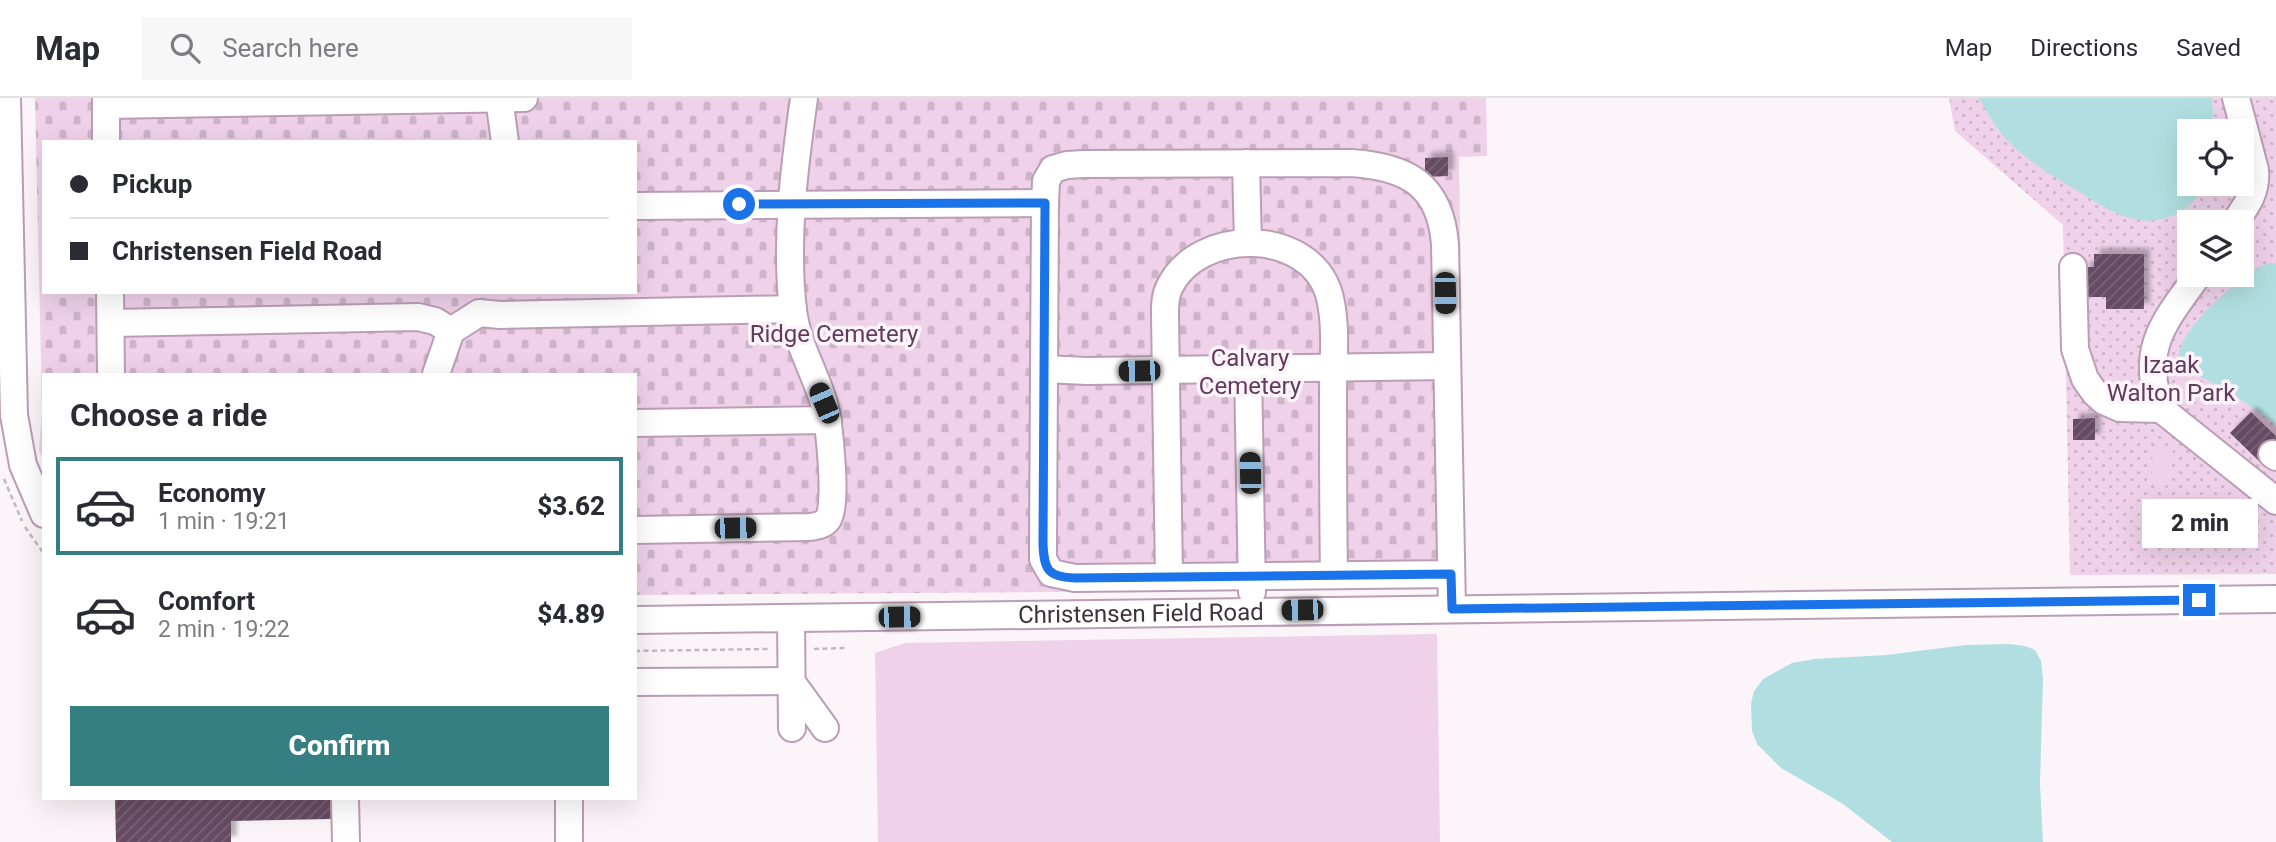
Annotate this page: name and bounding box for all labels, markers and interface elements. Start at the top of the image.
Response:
search box [142,17,632,80]
text: Map [35,29,100,68]
icon: search [166,29,204,67]
text: Search here [222,33,359,63]
text: Map [1945,34,1992,62]
text: Directions [2030,34,2138,62]
text: Saved [2176,34,2241,62]
map controls [2177,119,2254,287]
button: locate [2177,119,2254,196]
text: Pickup [112,169,192,199]
route start [723,188,755,220]
button: layers [2177,210,2254,287]
text: Christensen Field Road [112,236,382,266]
car [1435,272,1456,314]
park label: Ridge Cemetery [750,320,919,348]
park label: Calvary Cemetery [1199,344,1302,400]
park label: Izaak Walton Park [2107,351,2236,407]
car [1118,360,1161,382]
car [807,380,842,426]
text: Choose a ride [70,396,267,434]
car [1240,452,1261,494]
icon: car [74,475,137,538]
text: Economy [158,478,265,508]
text: $3.62 [537,491,605,521]
callout: 2 min [2141,498,2257,547]
text: 1 min · 19:21 [158,508,290,535]
text: 2 min [2171,510,2229,537]
car [714,517,757,539]
icon: car [74,583,137,646]
route end [2183,584,2215,616]
text: Comfort [158,586,255,616]
street label: Christensen Field Road [1018,598,1264,629]
text: $4.89 [537,599,605,629]
car [1281,599,1324,621]
car [878,606,921,628]
text: 2 min · 19:22 [158,616,290,643]
button: Confirm [70,706,609,786]

